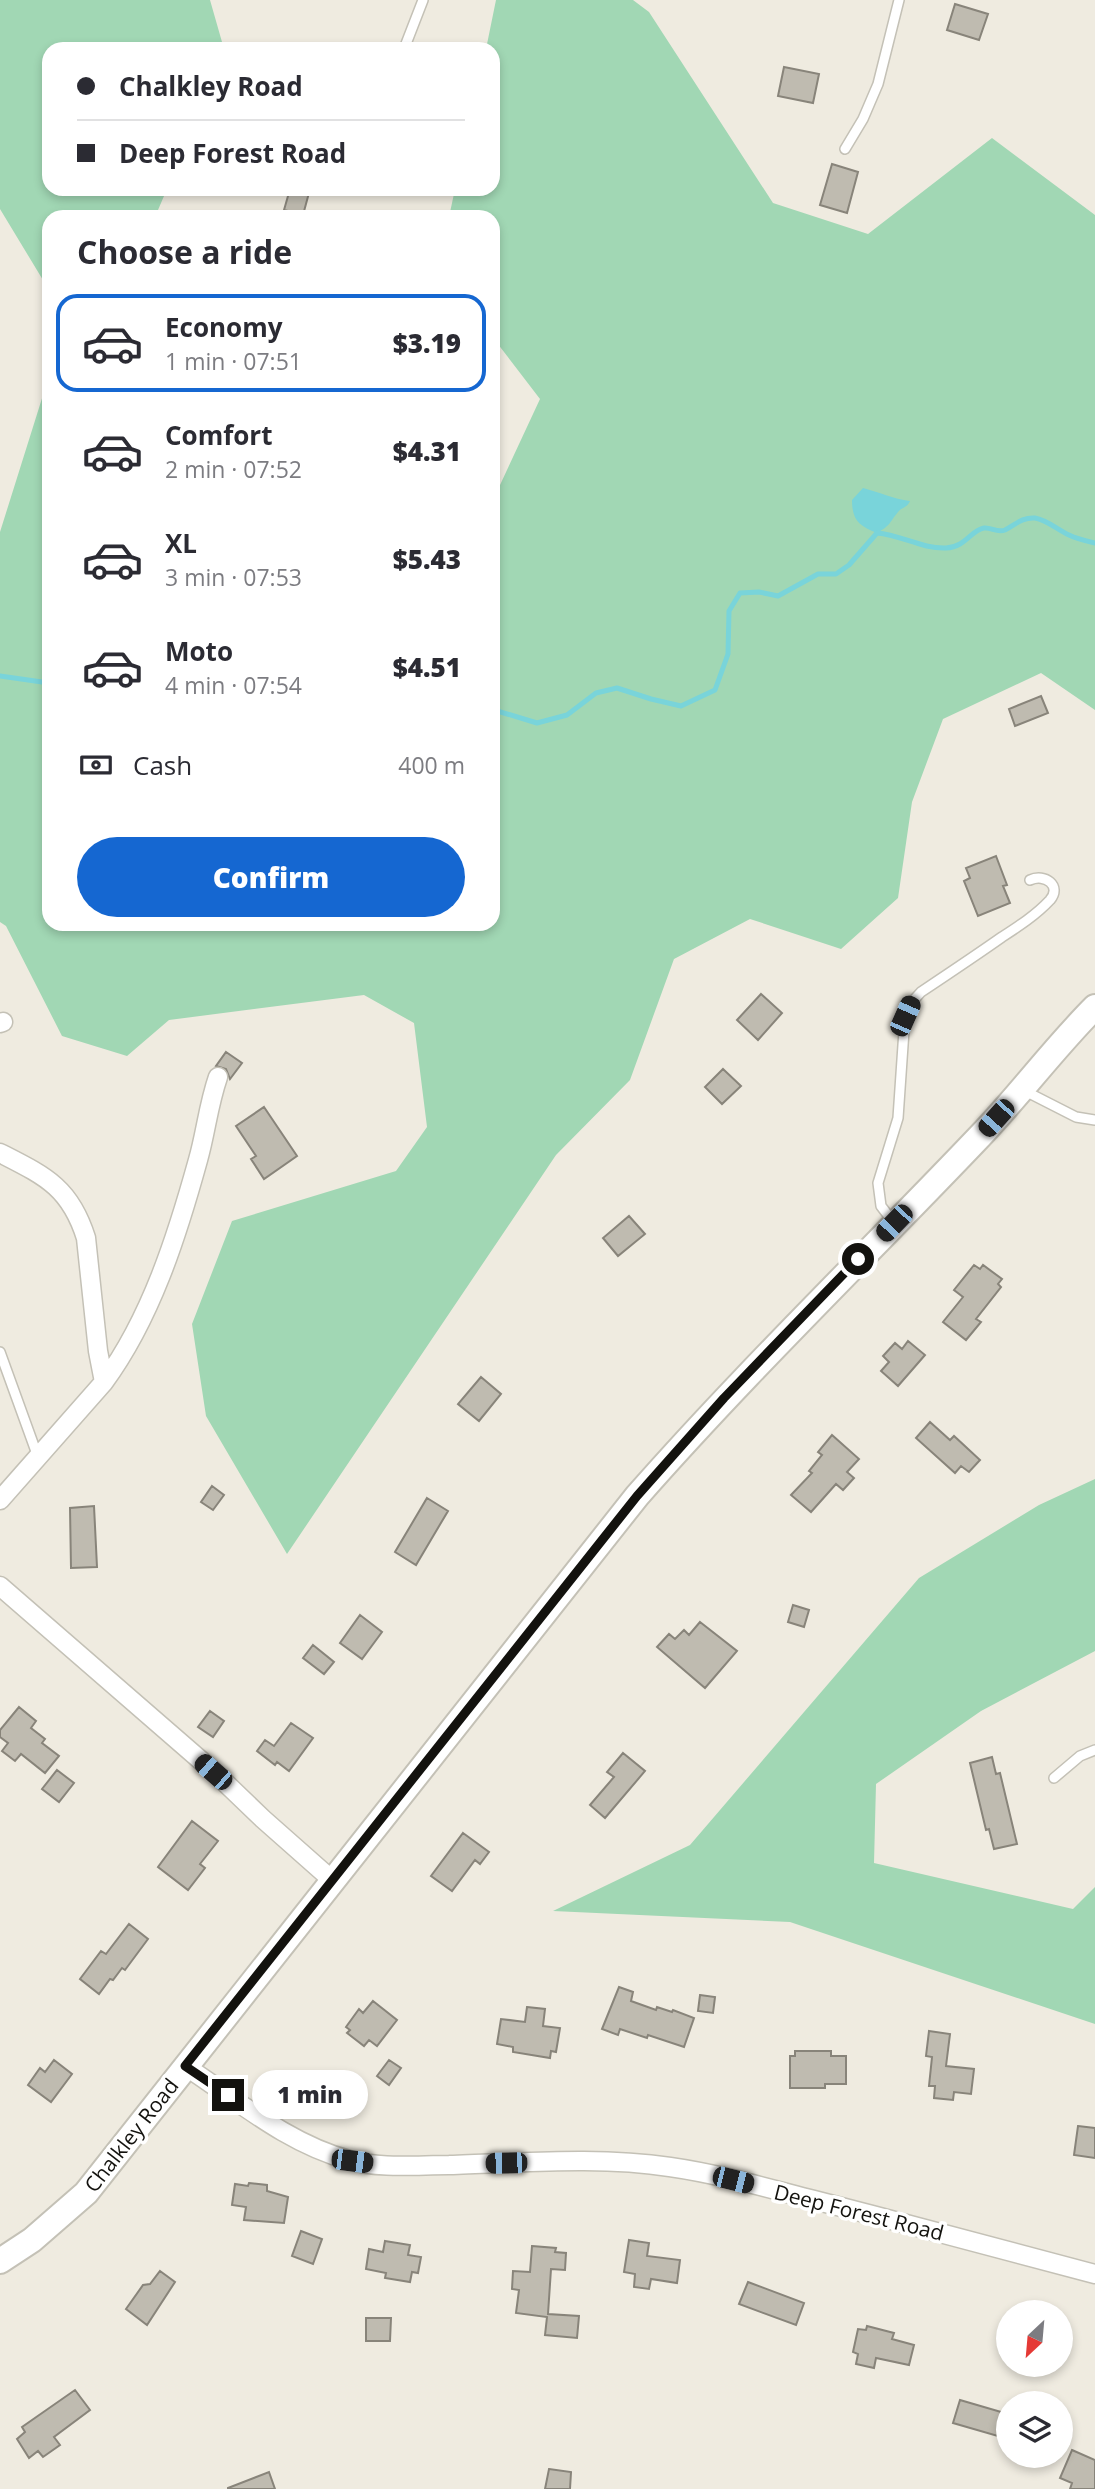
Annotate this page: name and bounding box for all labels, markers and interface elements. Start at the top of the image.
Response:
text: Chalkley Road [119,68,303,104]
text: Deep Forest Road [119,135,346,171]
text: Choose a ride [77,230,292,273]
text: Economy [165,309,283,345]
icon: car [81,312,144,375]
text: $3.19 [393,325,461,361]
text: 1 min · 07:51 [165,345,302,377]
text: Comfort [165,417,272,453]
icon: car [81,420,144,483]
text: $4.31 [393,433,461,469]
text: 2 min · 07:52 [165,453,302,485]
text: XL [165,525,197,561]
icon: car [81,528,144,591]
text: $5.43 [393,541,461,577]
text: 3 min · 07:53 [165,561,302,593]
text: Moto [165,633,233,669]
icon: car [81,636,144,699]
text: $4.51 [393,649,461,685]
text: 4 min · 07:54 [165,669,302,701]
icon: cash [77,746,115,784]
text: Cash [133,747,192,783]
text: 400 m [398,749,465,781]
button: Confirm [77,837,465,917]
car [887,993,924,1039]
car [975,1095,1018,1141]
car [872,1201,917,1245]
route start [842,1243,874,1275]
car [191,1750,236,1794]
callout: 1 min [252,2070,368,2120]
street label: Chalkley Road [78,2072,184,2198]
text: 1 min [277,2078,343,2110]
route end [212,2079,244,2111]
car [330,2148,375,2174]
car [485,2152,528,2174]
car [711,2165,756,2195]
street label: Deep Forest Road [771,2177,947,2247]
north arrow [996,2300,1073,2376]
map controls [996,2300,1073,2468]
button: layers [996,2391,1073,2468]

